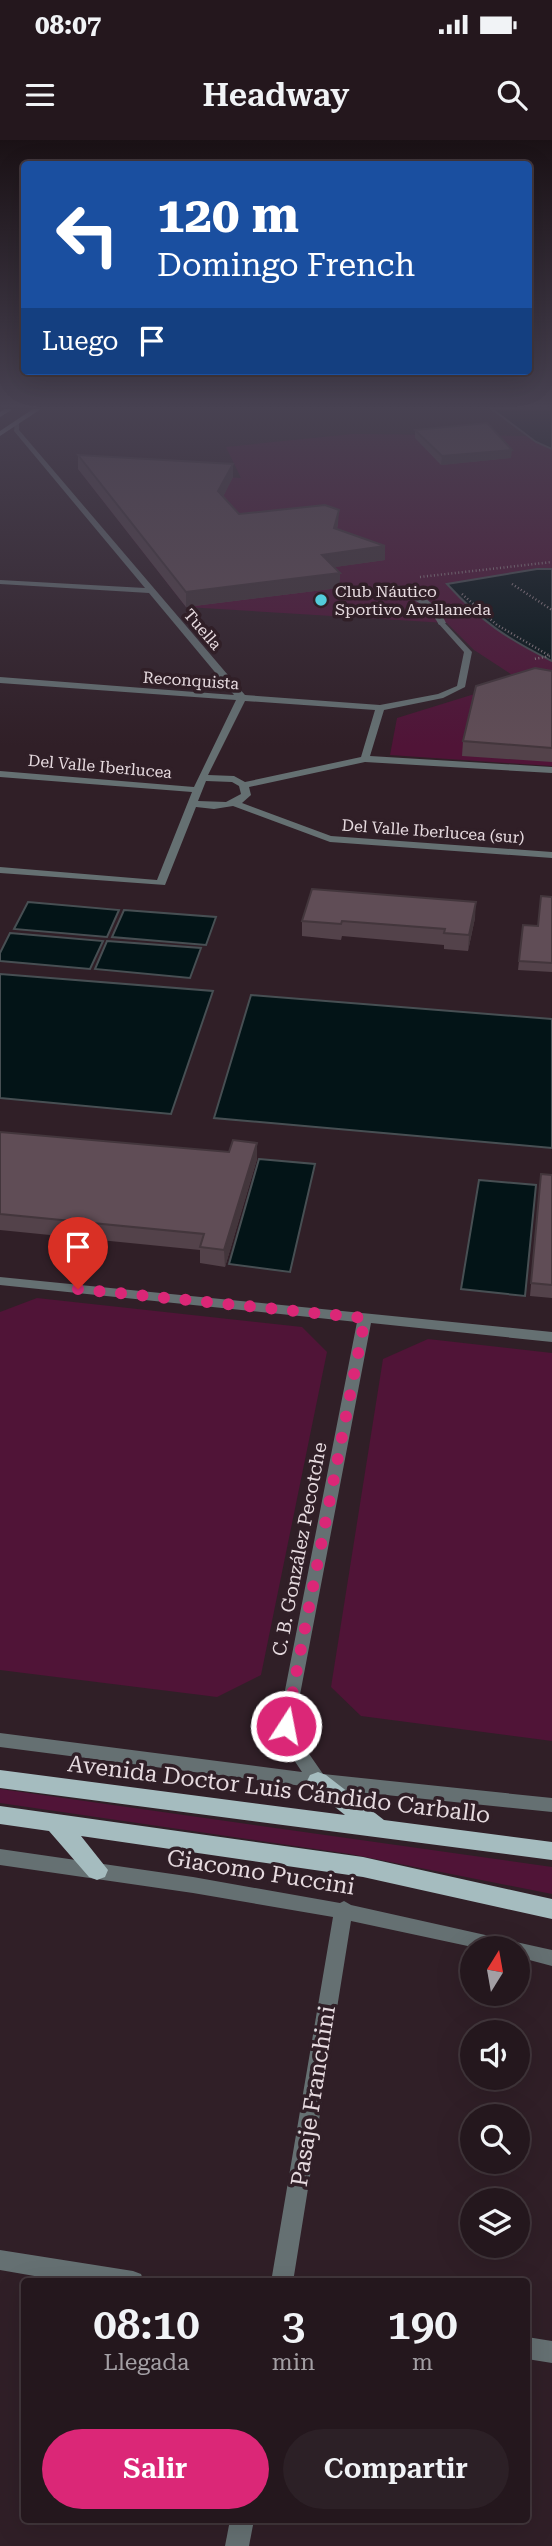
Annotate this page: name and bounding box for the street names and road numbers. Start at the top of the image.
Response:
street label: Tuella [180,605,226,654]
street label: Reconquista [142,668,240,693]
street label: Del Valle Iberlucea [27,751,173,782]
street label: Del Valle Iberlucea (sur) [341,816,525,847]
street label: C. B. González Pecotche [267,1440,332,1658]
street label: Avenida Doctor Luis Cándido Carballo [66,1750,492,1829]
street label: Giacomo Puccini [165,1844,357,1901]
street label: Pasaje Franchini [286,2004,341,2188]

